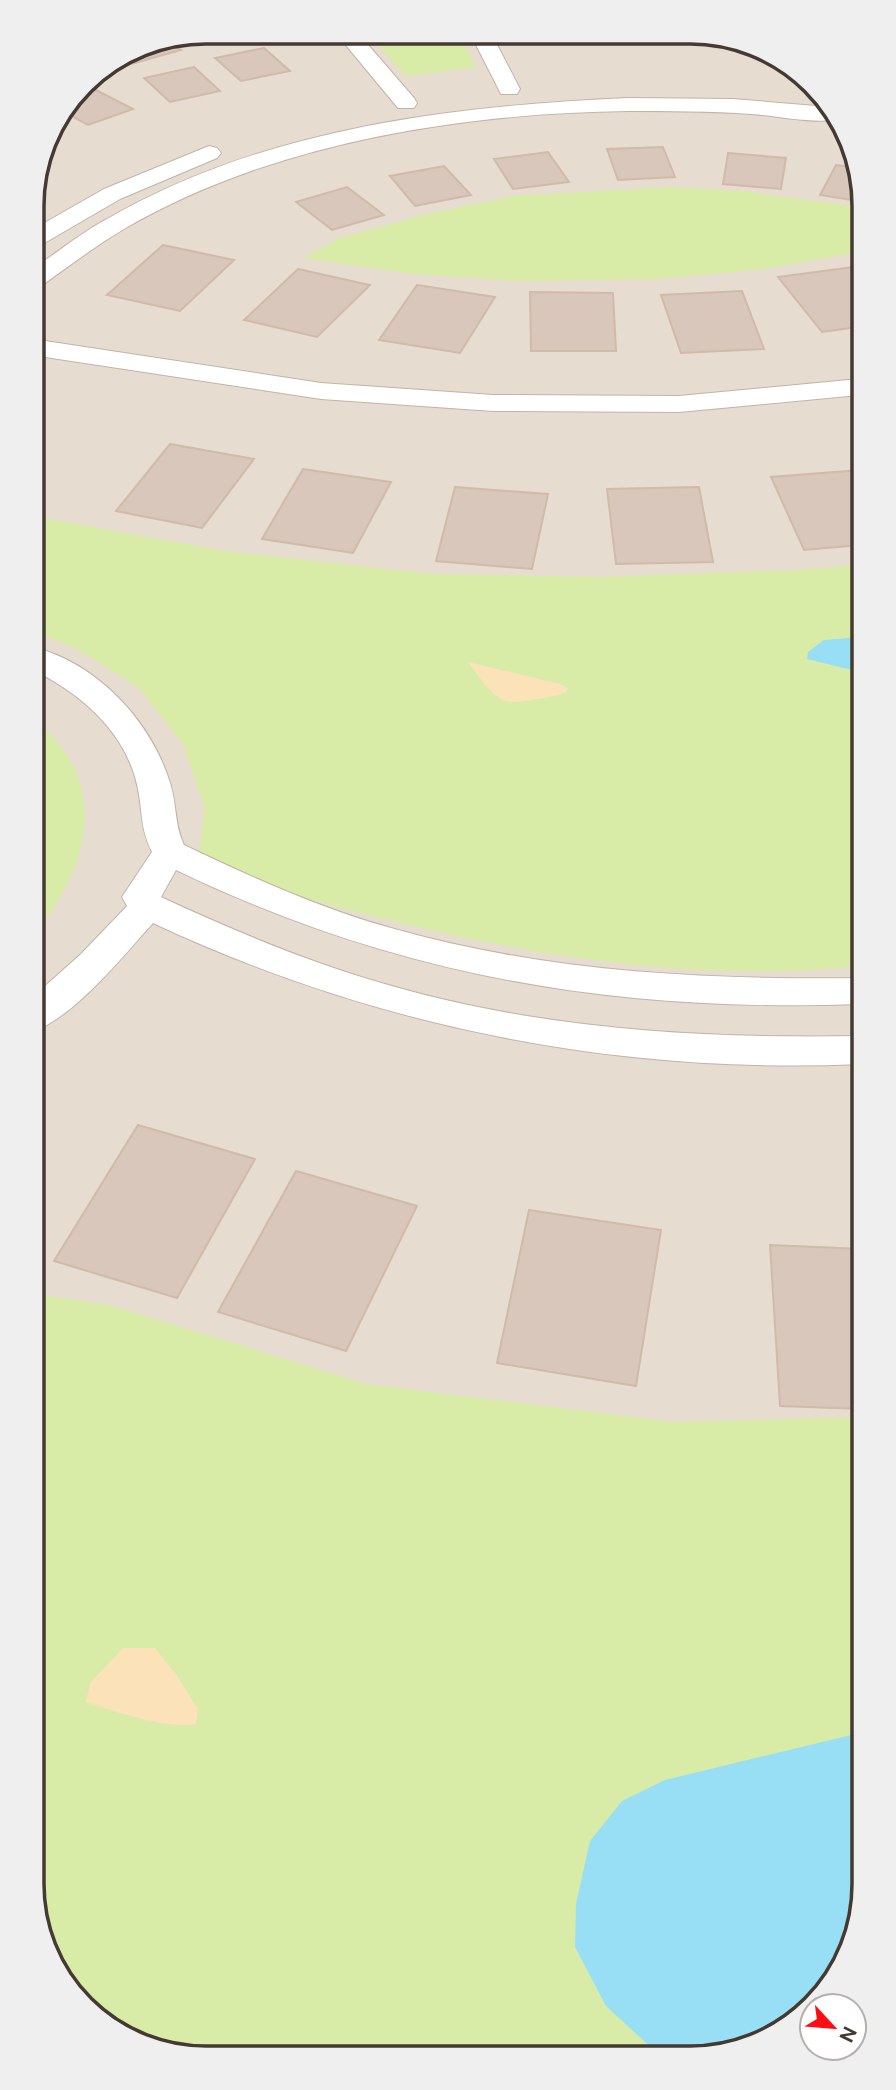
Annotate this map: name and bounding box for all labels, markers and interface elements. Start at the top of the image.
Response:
north arrow [798,1992,868,2062]
text: N [835,2023,861,2046]

